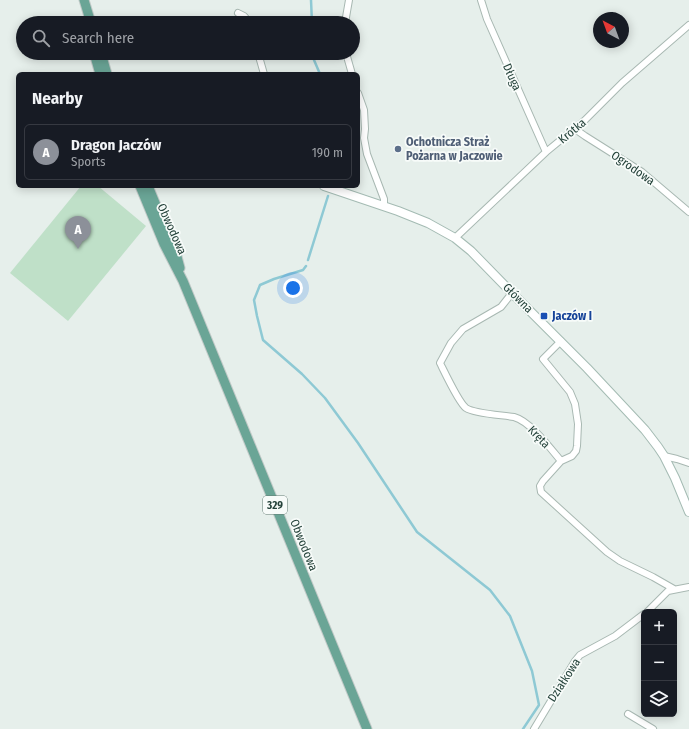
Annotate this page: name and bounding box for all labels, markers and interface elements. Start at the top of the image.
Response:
north arrow [593,12,629,48]
search box [16,16,360,60]
icon: search [30,27,52,49]
text: Search here [62,29,134,47]
street label: Długa [500,61,524,93]
text: Nearby [32,88,83,109]
street label: Krótka [555,115,589,147]
place label: Ochotnicza Straż Pożarna w Jaczowie [406,135,503,163]
text: Dragon Jaczów [71,136,161,154]
marker: Ochotnicza Straż Pożarna w Jaczowie [393,144,403,154]
text: A [42,145,50,160]
text: 190 m [312,145,343,160]
street label: Ogrodowa [609,148,657,188]
text: Sports [71,154,106,169]
street label: Obwodowa [155,201,190,257]
pin: A [65,216,91,249]
your location [283,278,303,298]
street label: Główna [500,280,536,316]
place label: Jaczów I [551,309,592,323]
marker: Jaczów I [539,311,549,321]
street label: Kręta [525,423,553,451]
road number: 329 [263,496,287,514]
street label: Obwodowa [287,517,321,573]
map controls [641,609,677,717]
button: + [641,609,677,645]
button: − [641,645,677,681]
street label: Działkowa [545,655,583,704]
button: layers [641,681,677,717]

